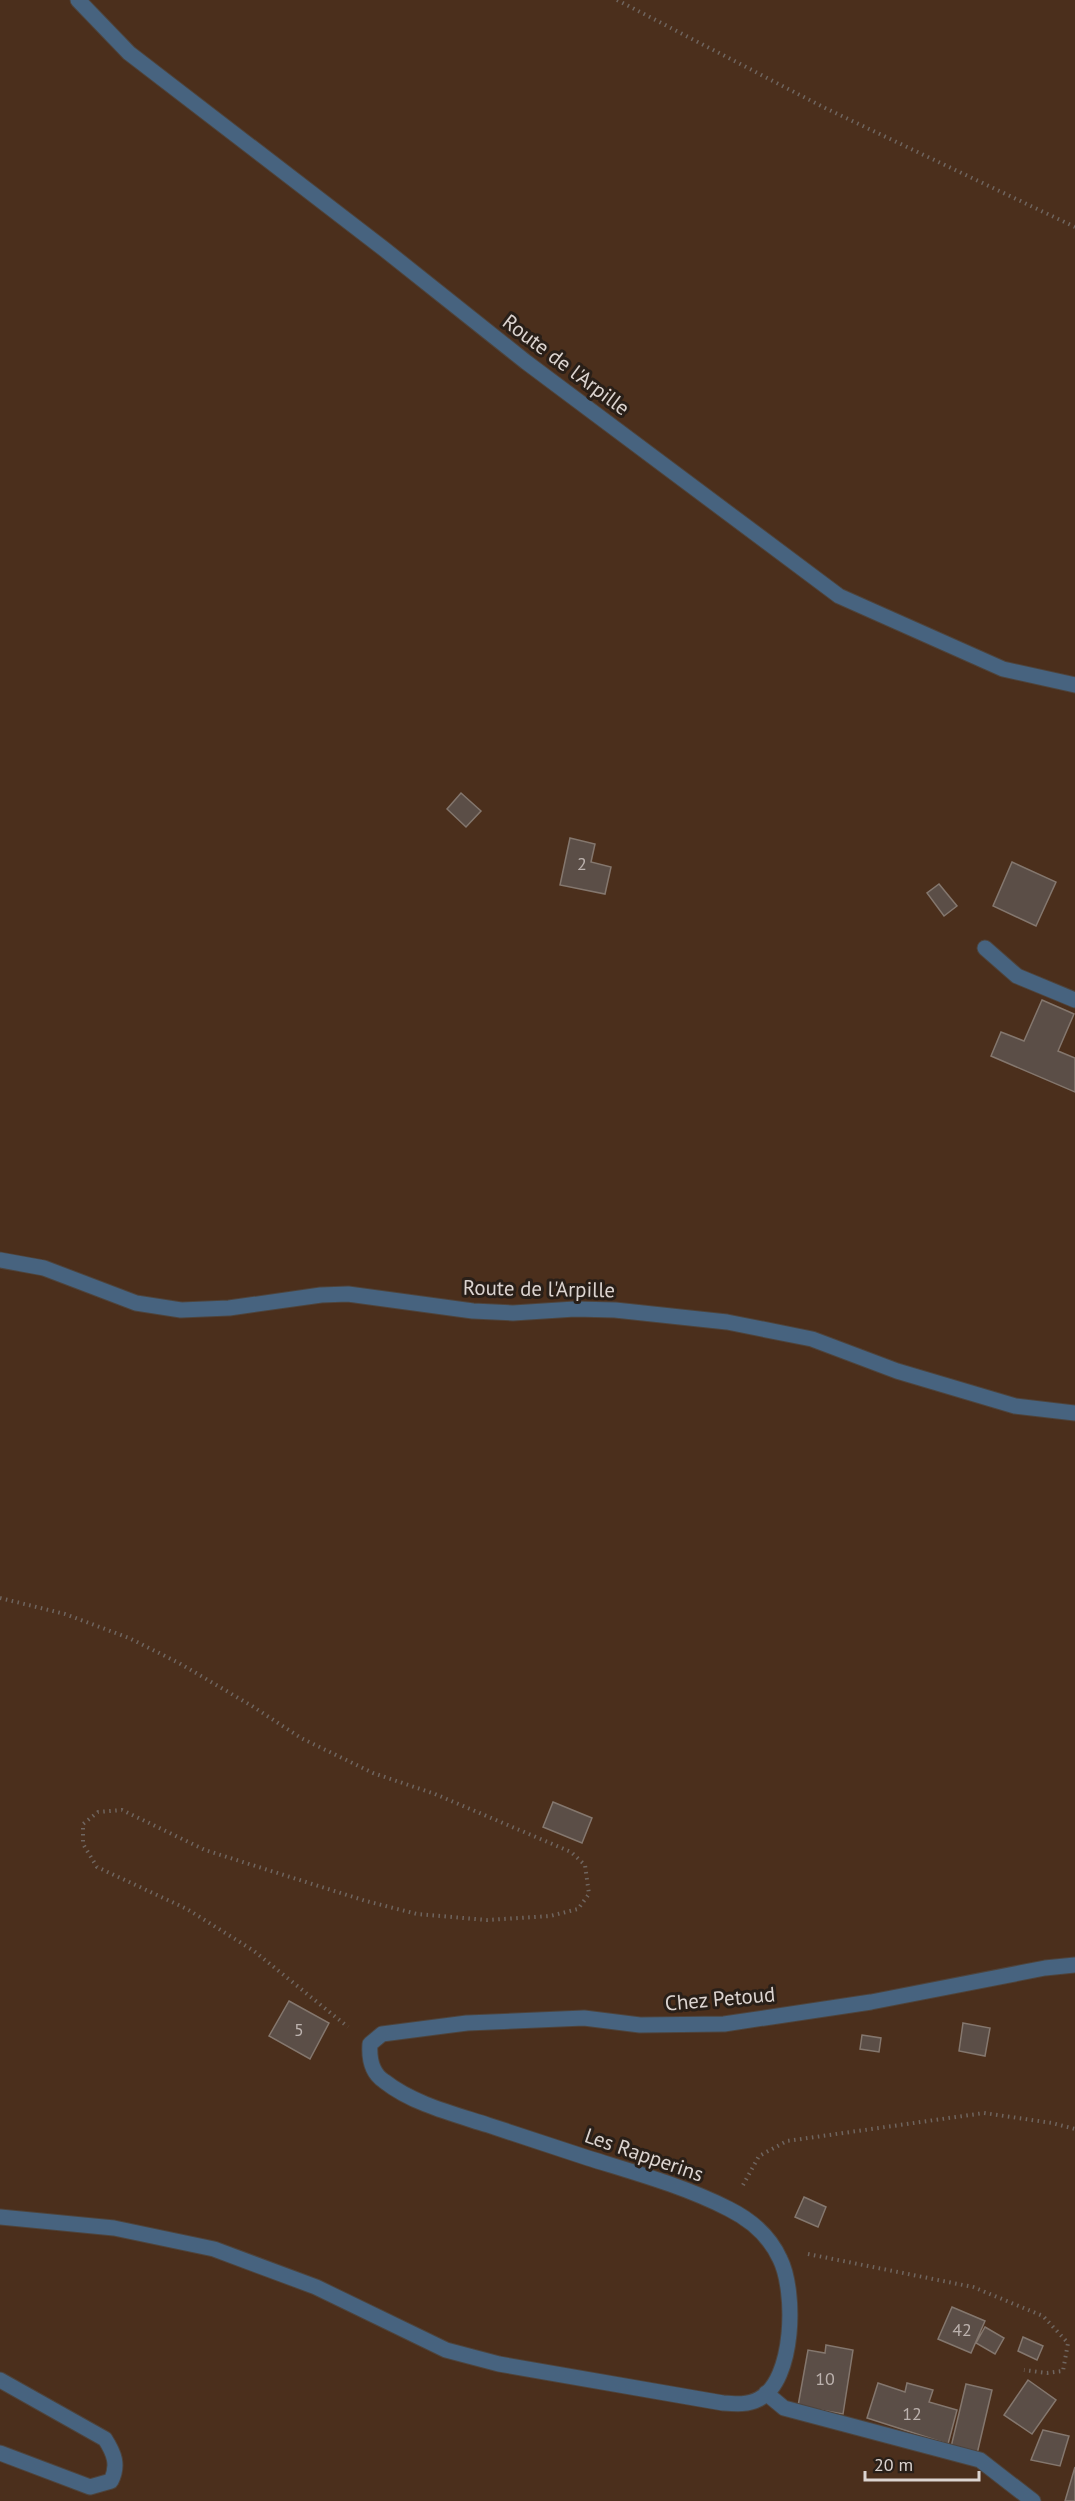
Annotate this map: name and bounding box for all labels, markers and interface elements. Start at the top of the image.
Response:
street label: Route de l'Arpille [497,308,635,421]
house number: 2 [577,852,587,875]
street label: Route de l'Arpille [463,1274,615,1303]
street label: Chez Petoud [664,1980,776,2017]
house number: 5 [294,2018,304,2041]
street label: Les Rapperins [581,2122,707,2187]
house number: 42 [952,2318,972,2341]
house number: 10 [815,2367,835,2390]
house number: 12 [902,2402,922,2425]
scale bar [865,2444,979,2482]
text: 20 m [874,2453,913,2476]

